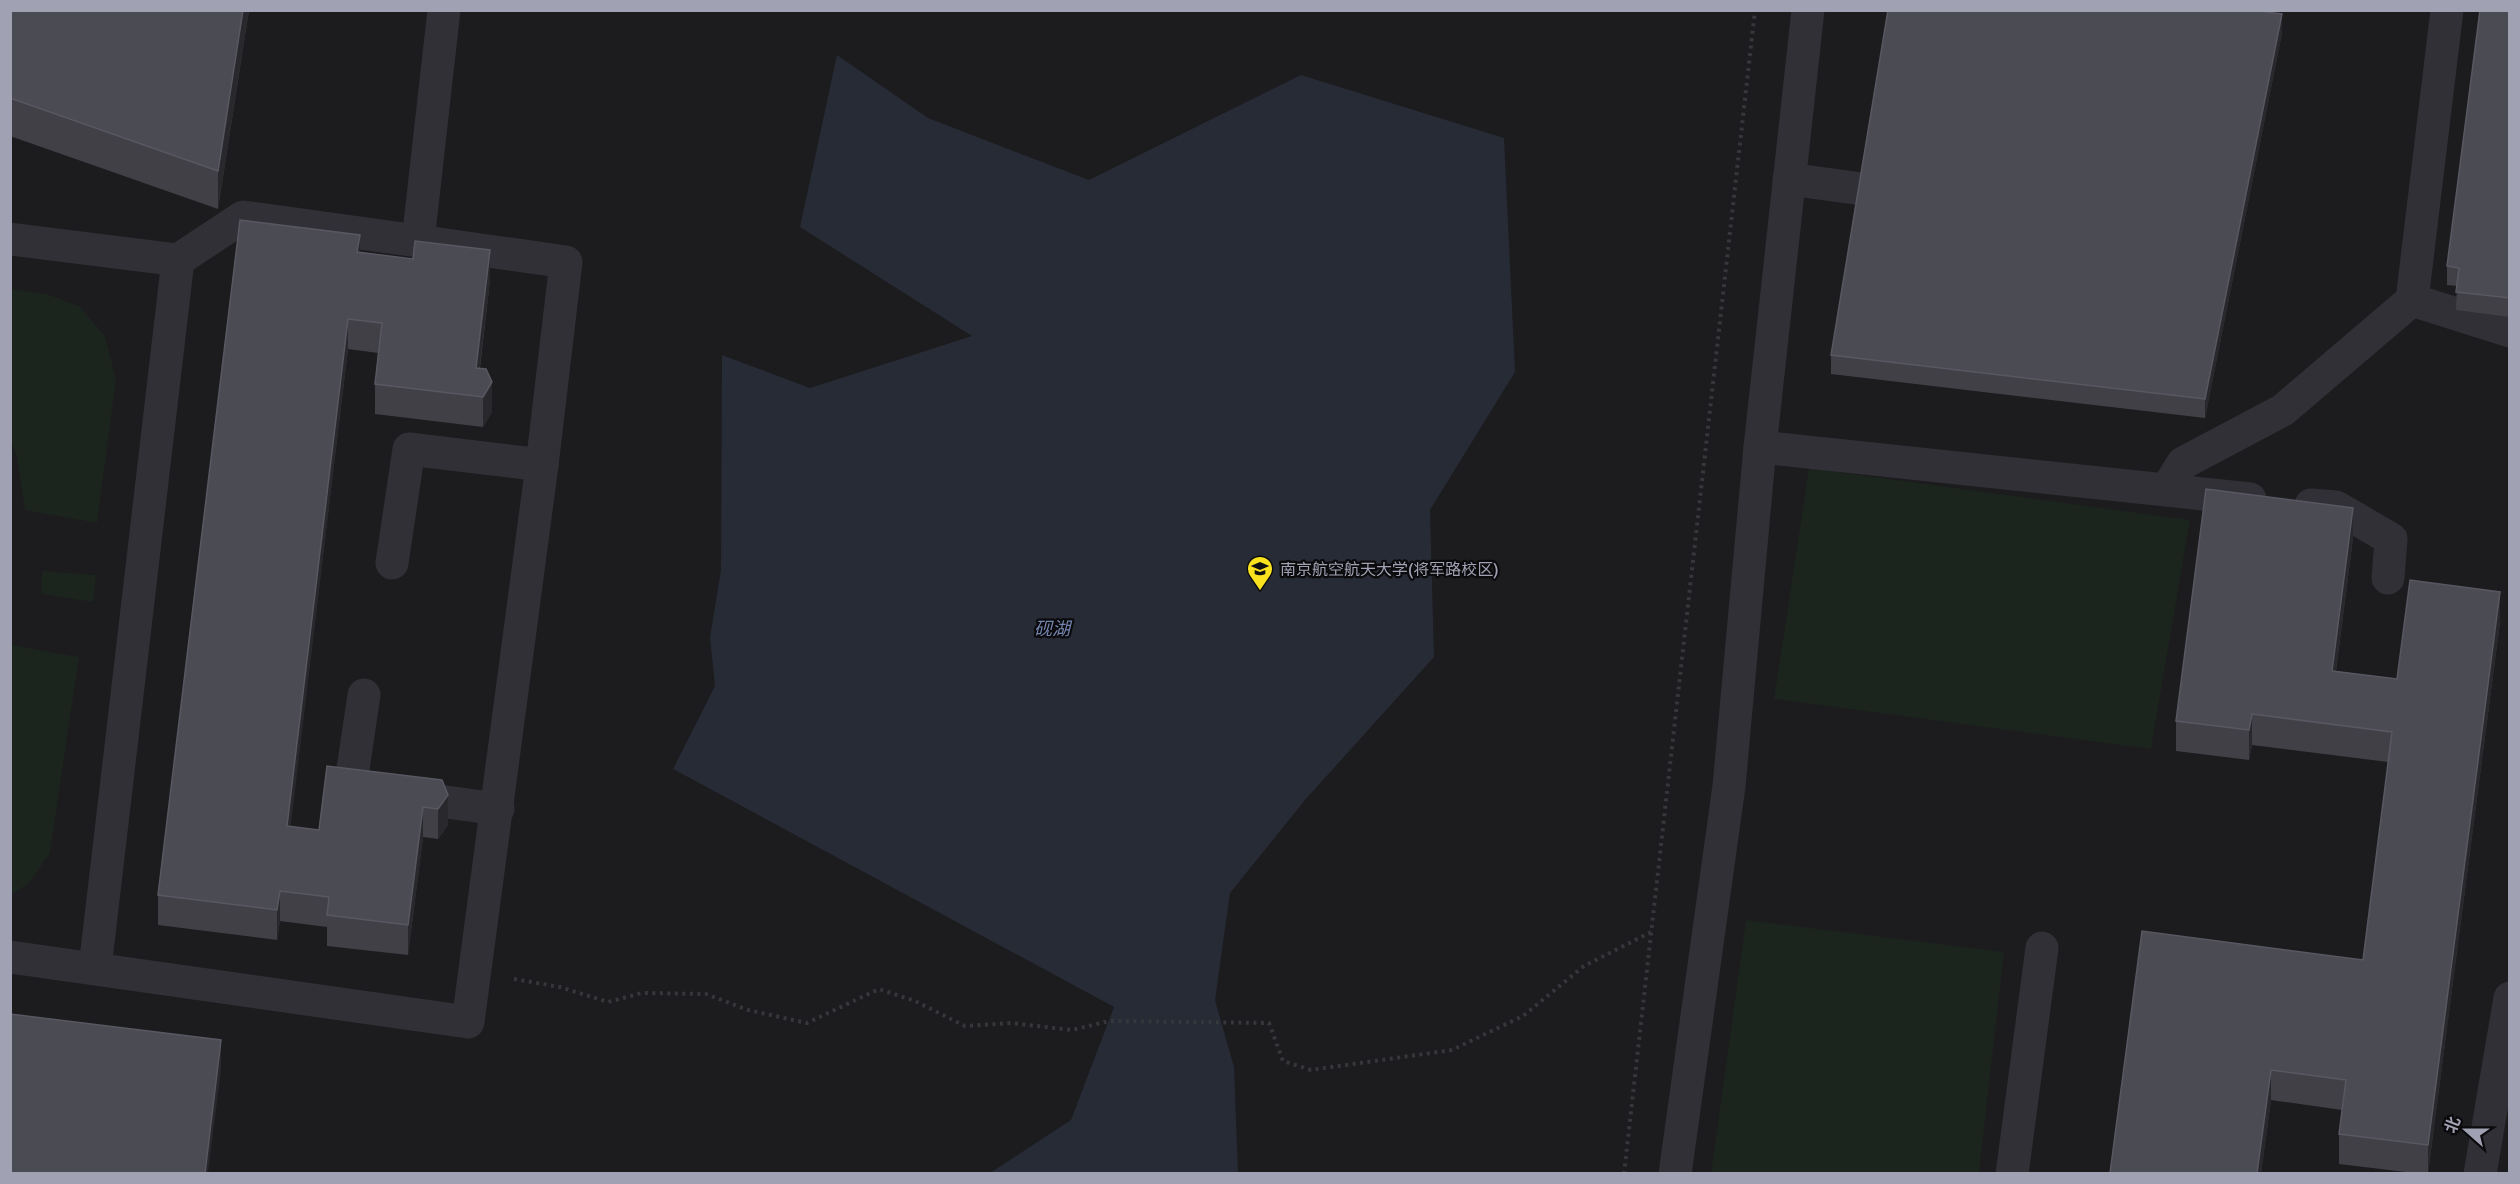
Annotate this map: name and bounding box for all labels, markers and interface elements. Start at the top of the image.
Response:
school or university icon: 南京航空航天大学(将军路校区) [1245,554,1275,592]
place label: 南京航空航天大学(将军路校区) [1280,560,1499,580]
water label: 砚湖 [1034,618,1073,640]
north arrow [2436,1100,2496,1160]
text: 北 [2441,1114,2465,1136]

